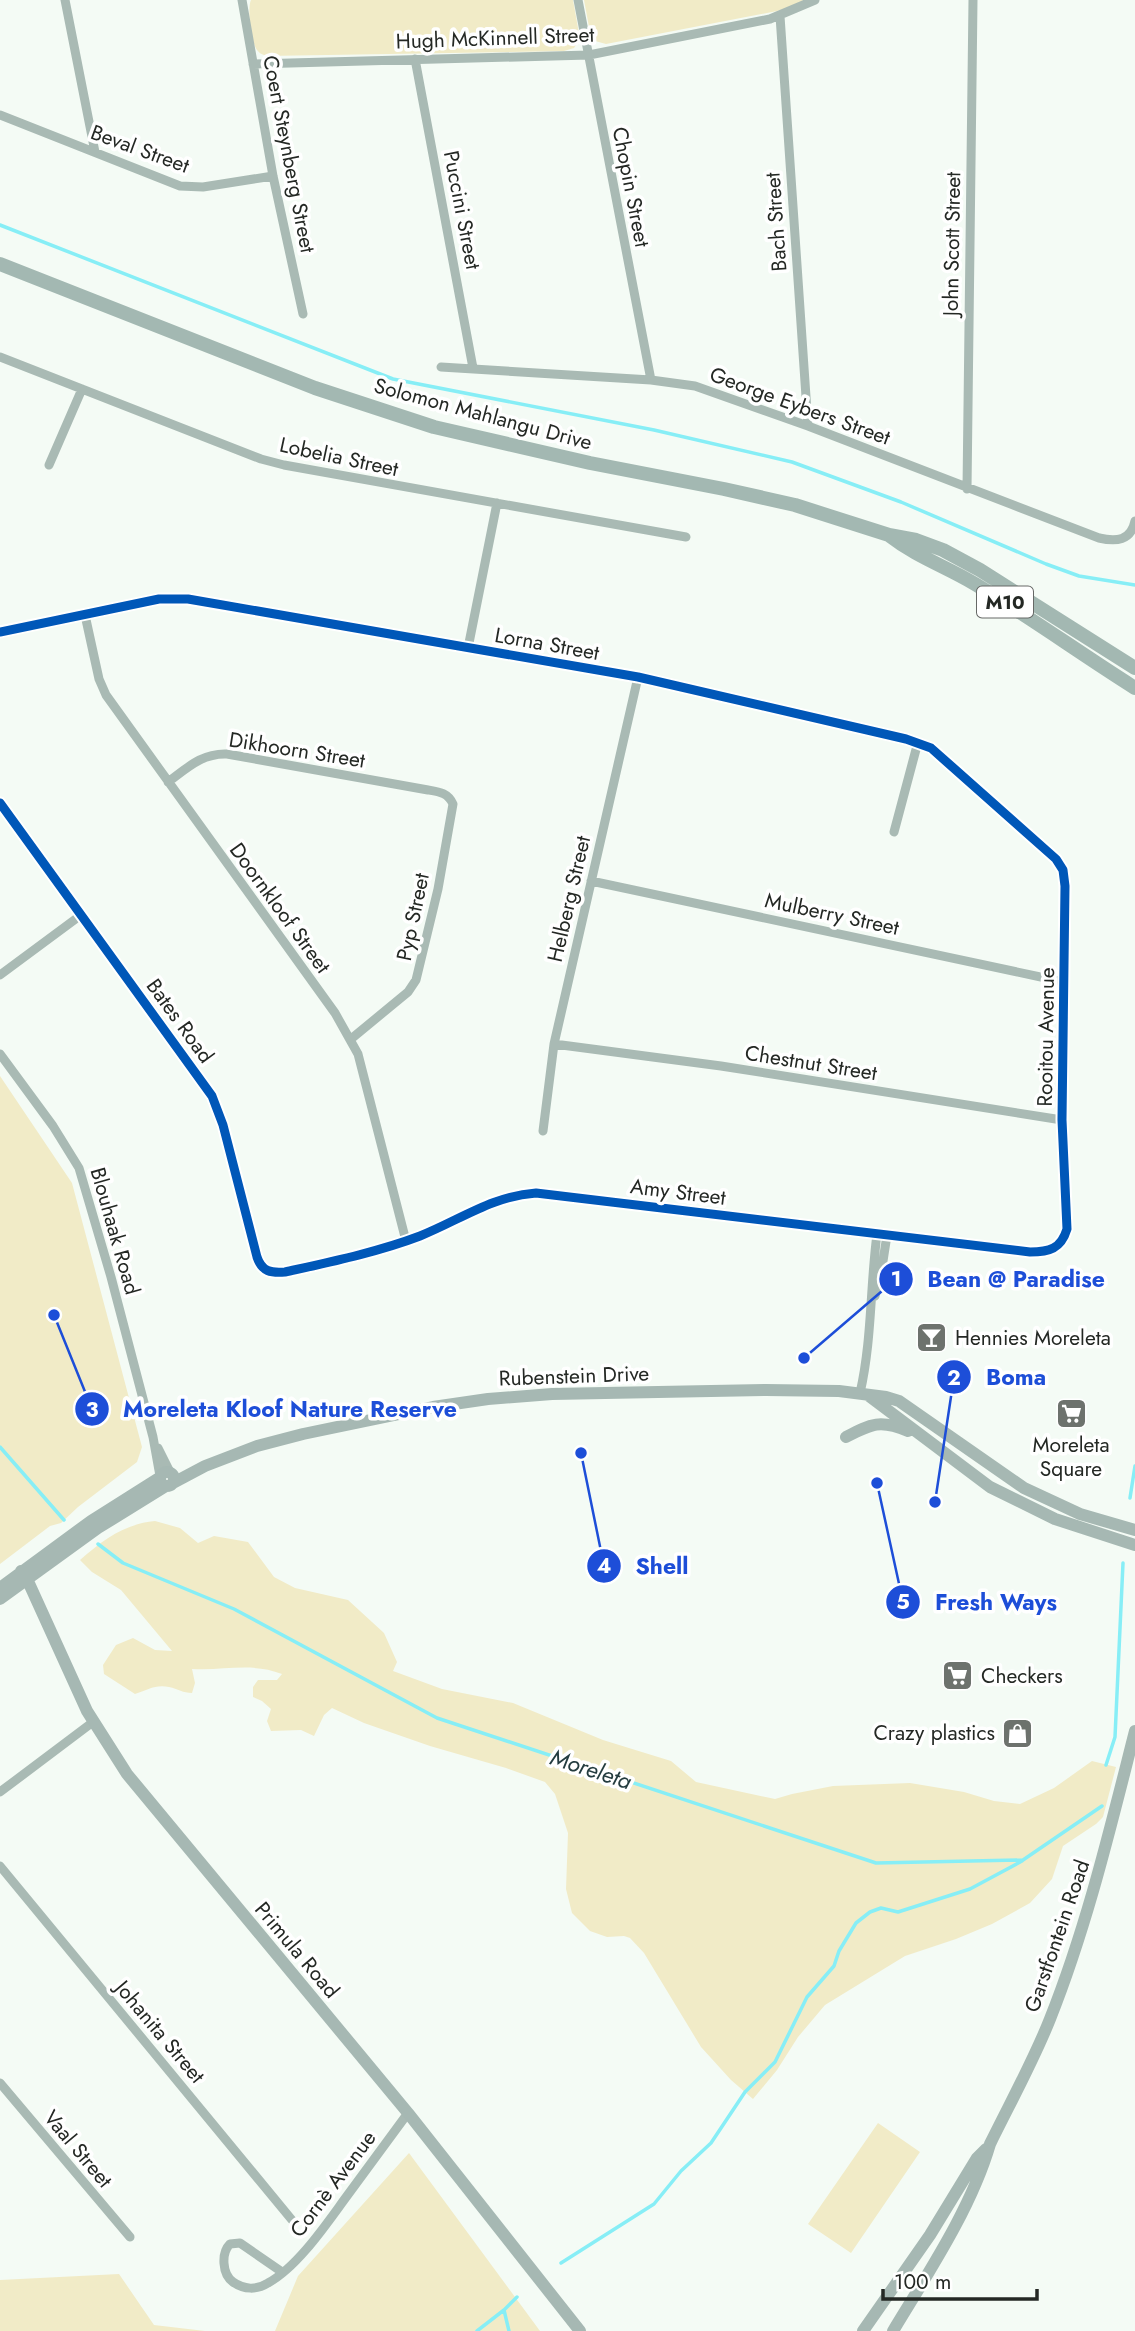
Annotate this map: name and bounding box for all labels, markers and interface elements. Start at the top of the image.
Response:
street label: Hugh McKinnell Street [395,20,595,56]
street label: Coert Steynberg Street [255,53,323,255]
street label: Beval Street [87,117,193,181]
street label: Chopin Street [605,124,657,250]
street label: Puccini Street [436,148,488,272]
street label: Bach Street [758,171,794,273]
street label: John Scott Street [936,172,968,319]
street label: George Eybers Street [706,359,894,453]
street label: Solomon Mahlangu Drive [371,370,595,458]
street label: Lobelia Street [277,430,401,484]
road number: M10 [977,586,1033,618]
street label: Lorna Street [492,620,602,668]
street label: Dikhoorn Street [227,724,367,776]
street label: Helberg Street [540,833,598,965]
street label: Doornkloof Street [222,837,338,979]
street label: Pyp Street [389,870,437,964]
street label: Mulberry Street [762,885,902,943]
street label: Rooitou Avenue [1030,967,1062,1107]
street label: Bates Road [139,973,221,1069]
street label: Chestnut Street [743,1038,879,1088]
street label: Blouhaak Road [83,1164,147,1298]
street label: Amy Street [629,1171,727,1213]
callout: Bean @ Paradise [878,1257,1119,1301]
text: Bean @ Paradise [927,1262,1105,1296]
text: 1 [891,1264,901,1294]
bar icon: Hennies Moreleta [915,1321,949,1355]
place label: Hennies Moreleta [955,1323,1111,1353]
callout: Boma [937,1355,1060,1399]
street label: Rubenstein Drive [498,1358,650,1394]
text: Boma [986,1360,1046,1394]
text: 2 [947,1363,961,1393]
callout: Moreleta Kloof Nature Reserve [74,1387,471,1431]
text: Moreleta Kloof Nature Reserve [123,1392,457,1426]
text: 3 [85,1395,99,1425]
supermarket icon: Moreleta Square [1054,1396,1088,1430]
place label: Moreleta Square [1033,1430,1109,1484]
callout: Shell [586,1544,702,1588]
text: Shell [635,1549,689,1583]
text: 4 [597,1551,611,1581]
callout: Fresh Ways [886,1580,1071,1624]
text: Fresh Ways [935,1585,1057,1619]
text: 5 [896,1587,910,1617]
supermarket icon: Checkers [941,1659,975,1693]
place label: Checkers [981,1661,1063,1691]
shop icon: Crazy plastics [1001,1716,1035,1750]
place label: Crazy plastics [873,1718,995,1748]
water label: Moreleta [546,1740,636,1798]
street label: Garstfontein Road [1017,1856,1097,2016]
street label: Primula Road [248,1895,346,2005]
street label: Johanita Street [106,1972,212,2090]
street label: Vaal Street [37,2104,119,2194]
street label: Cornè Avenue [283,2124,383,2244]
scale bar [883,2258,1037,2302]
text: 100 m [894,2267,951,2297]

